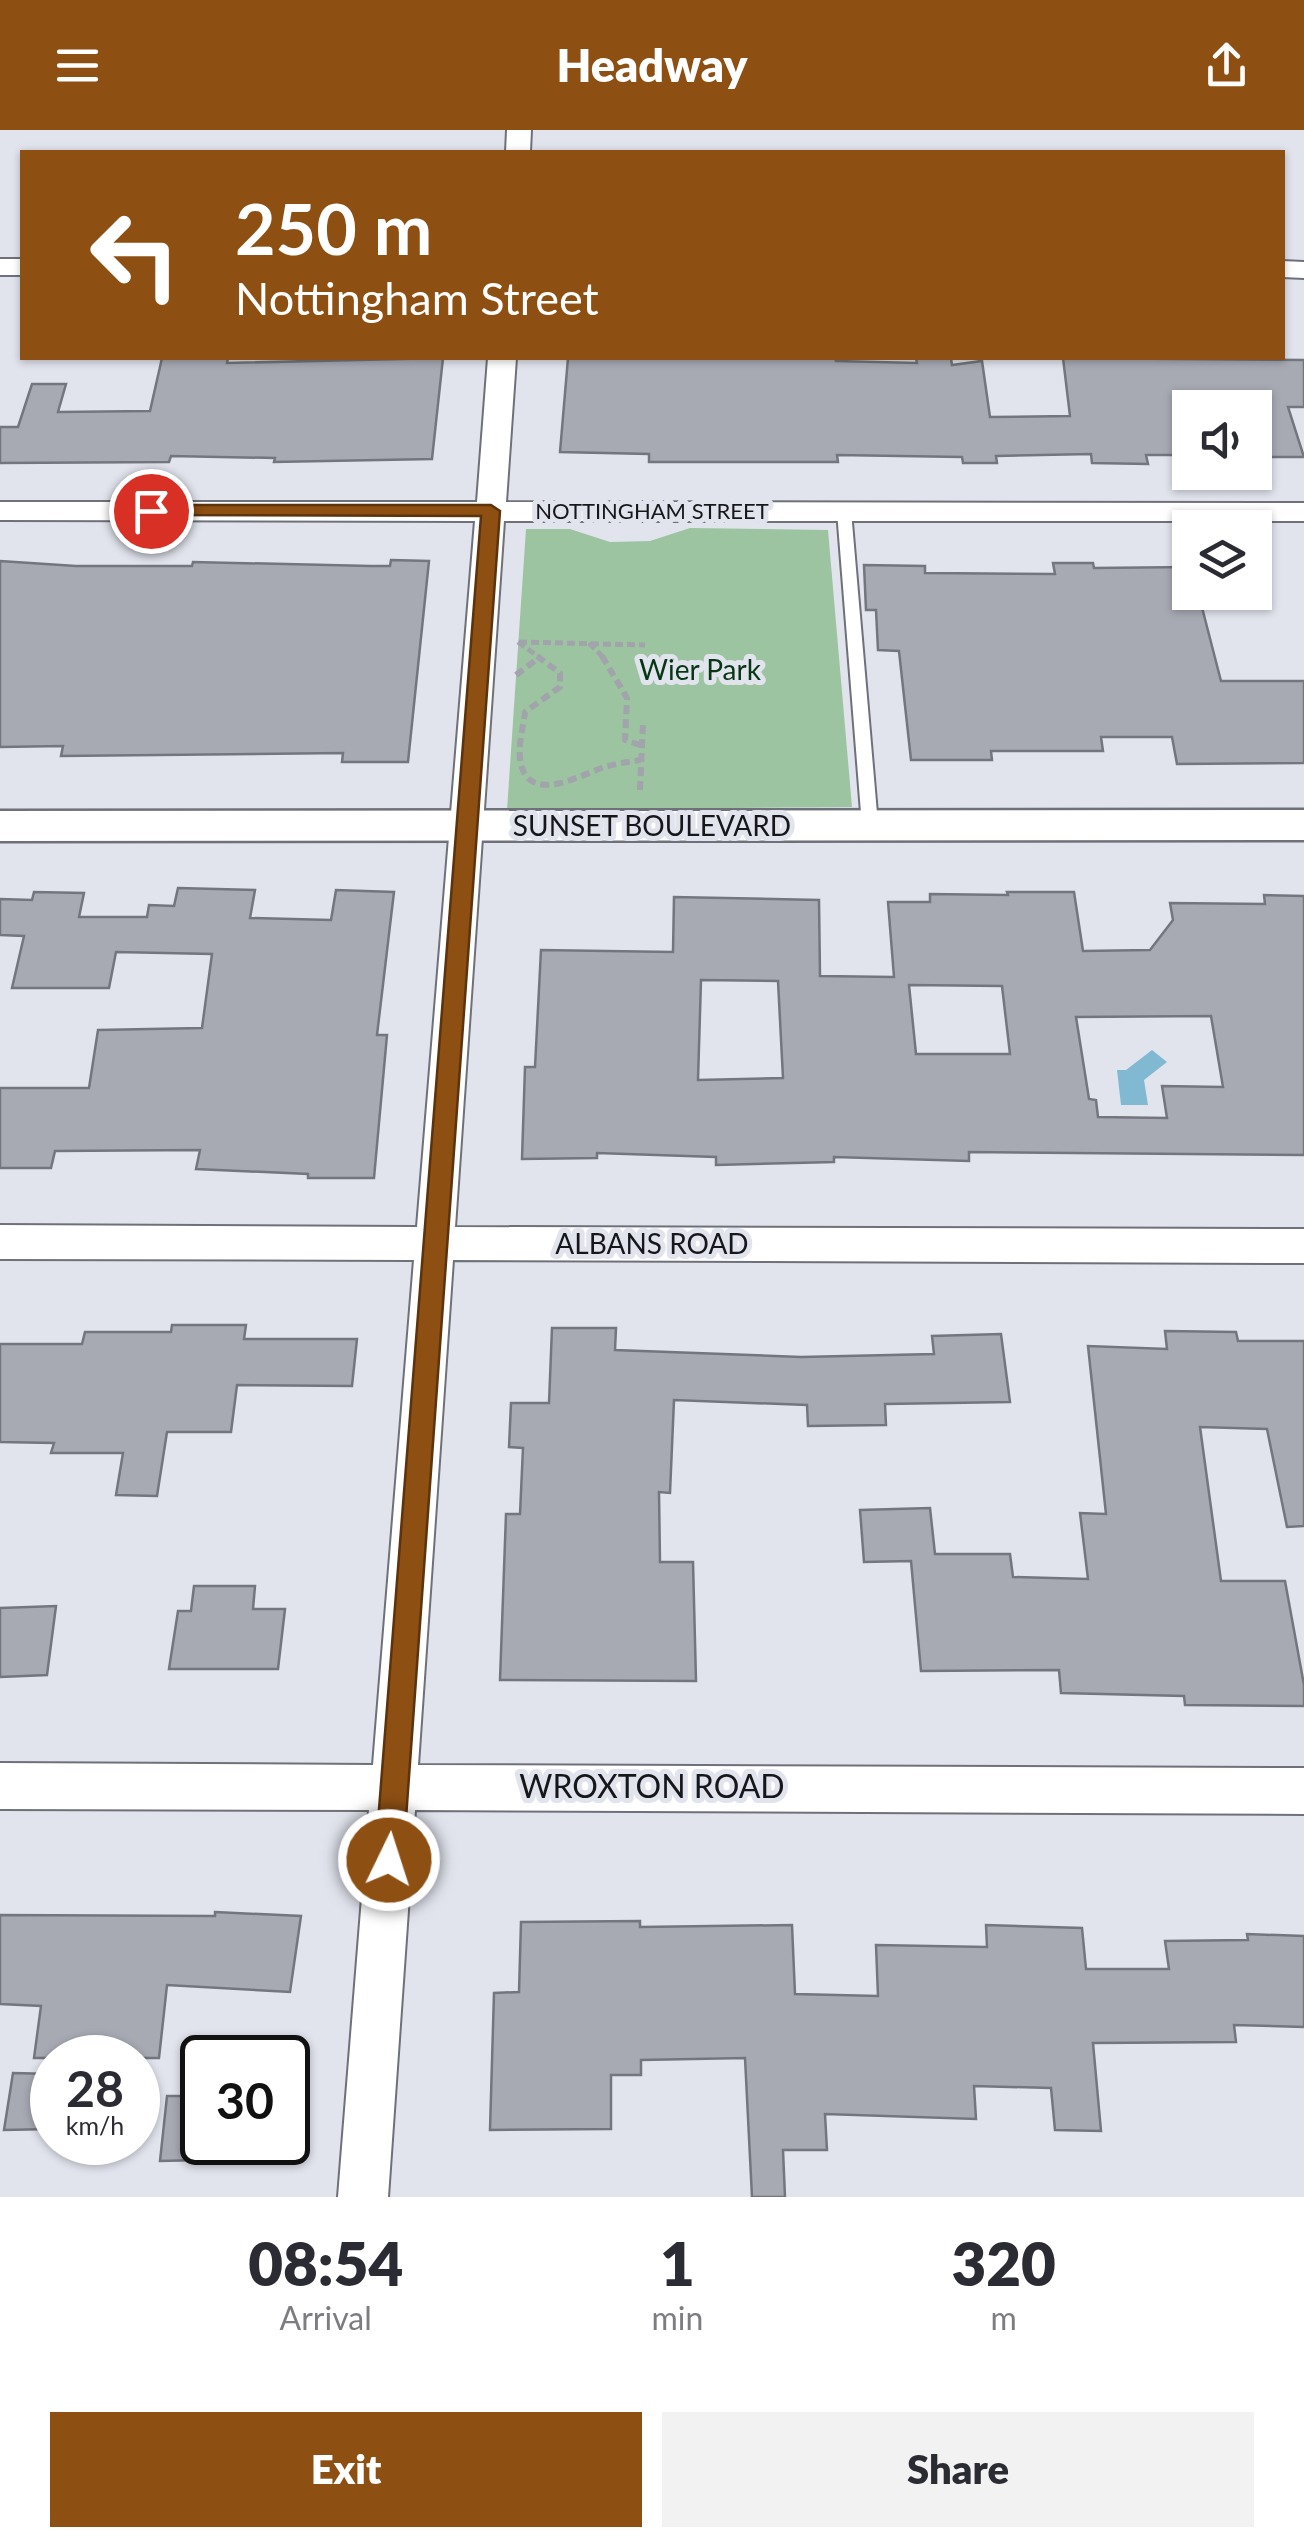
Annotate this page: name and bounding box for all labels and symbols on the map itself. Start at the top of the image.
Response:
pin [109,469,194,554]
street label: NOTTINGHAM STREET [535,497,769,524]
park label: Wier Park [639,652,762,686]
street label: SUNSET BOULEVARD [513,808,791,842]
street label: ALBANS ROAD [555,1226,749,1260]
street label: WROXTON ROAD [519,1766,785,1805]
position arrow [337,1808,441,1912]
speed limit sign: 30 [180,2035,310,2165]

